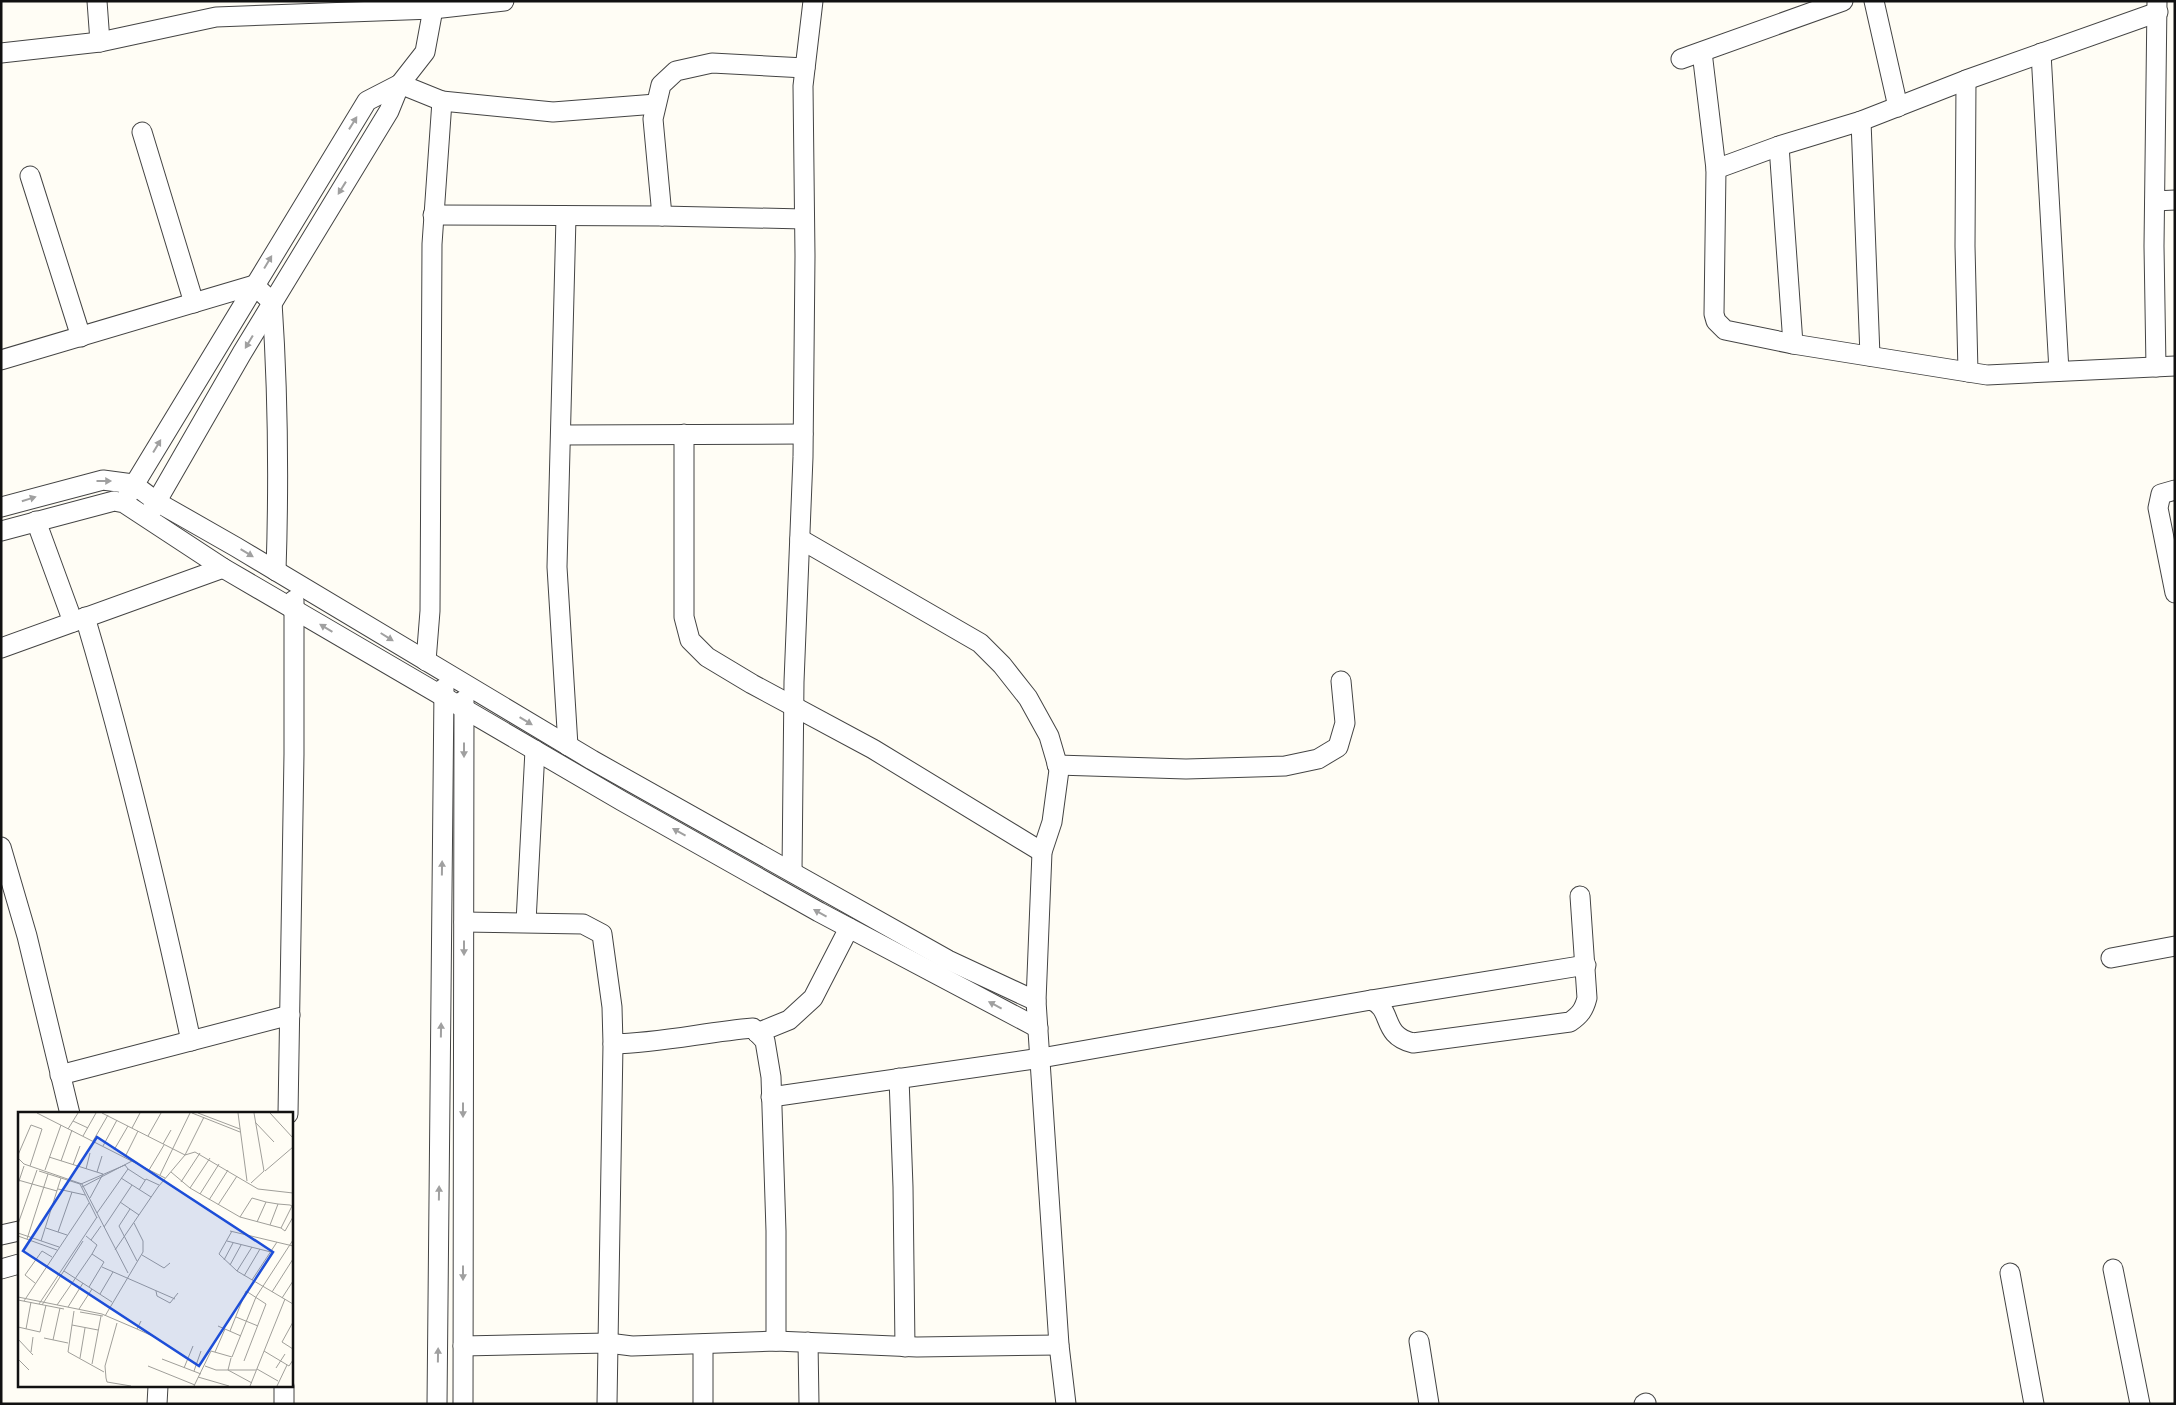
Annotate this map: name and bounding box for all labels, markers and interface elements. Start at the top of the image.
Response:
one-way arrow [349,117,358,130]
one-way arrow [338,181,347,194]
one-way arrow [263,255,273,268]
one-way arrow [244,335,253,348]
one-way arrow [152,439,161,452]
one-way arrow [97,477,113,485]
one-way arrow [22,494,37,502]
one-way arrow [241,549,254,558]
one-way arrow [320,624,333,633]
one-way arrow [380,632,393,641]
one-way arrow [519,716,532,725]
one-way arrow [460,742,468,758]
one-way arrow [672,828,686,837]
one-way arrow [438,859,446,875]
one-way arrow [813,909,827,917]
one-way arrow [460,940,468,956]
one-way arrow [987,1001,1002,1009]
one-way arrow [437,1022,445,1038]
one-way arrow [459,1102,467,1118]
inset map [18,1112,292,1388]
one-way arrow [435,1184,443,1200]
one-way arrow [459,1265,467,1281]
one-way arrow [434,1347,442,1363]

